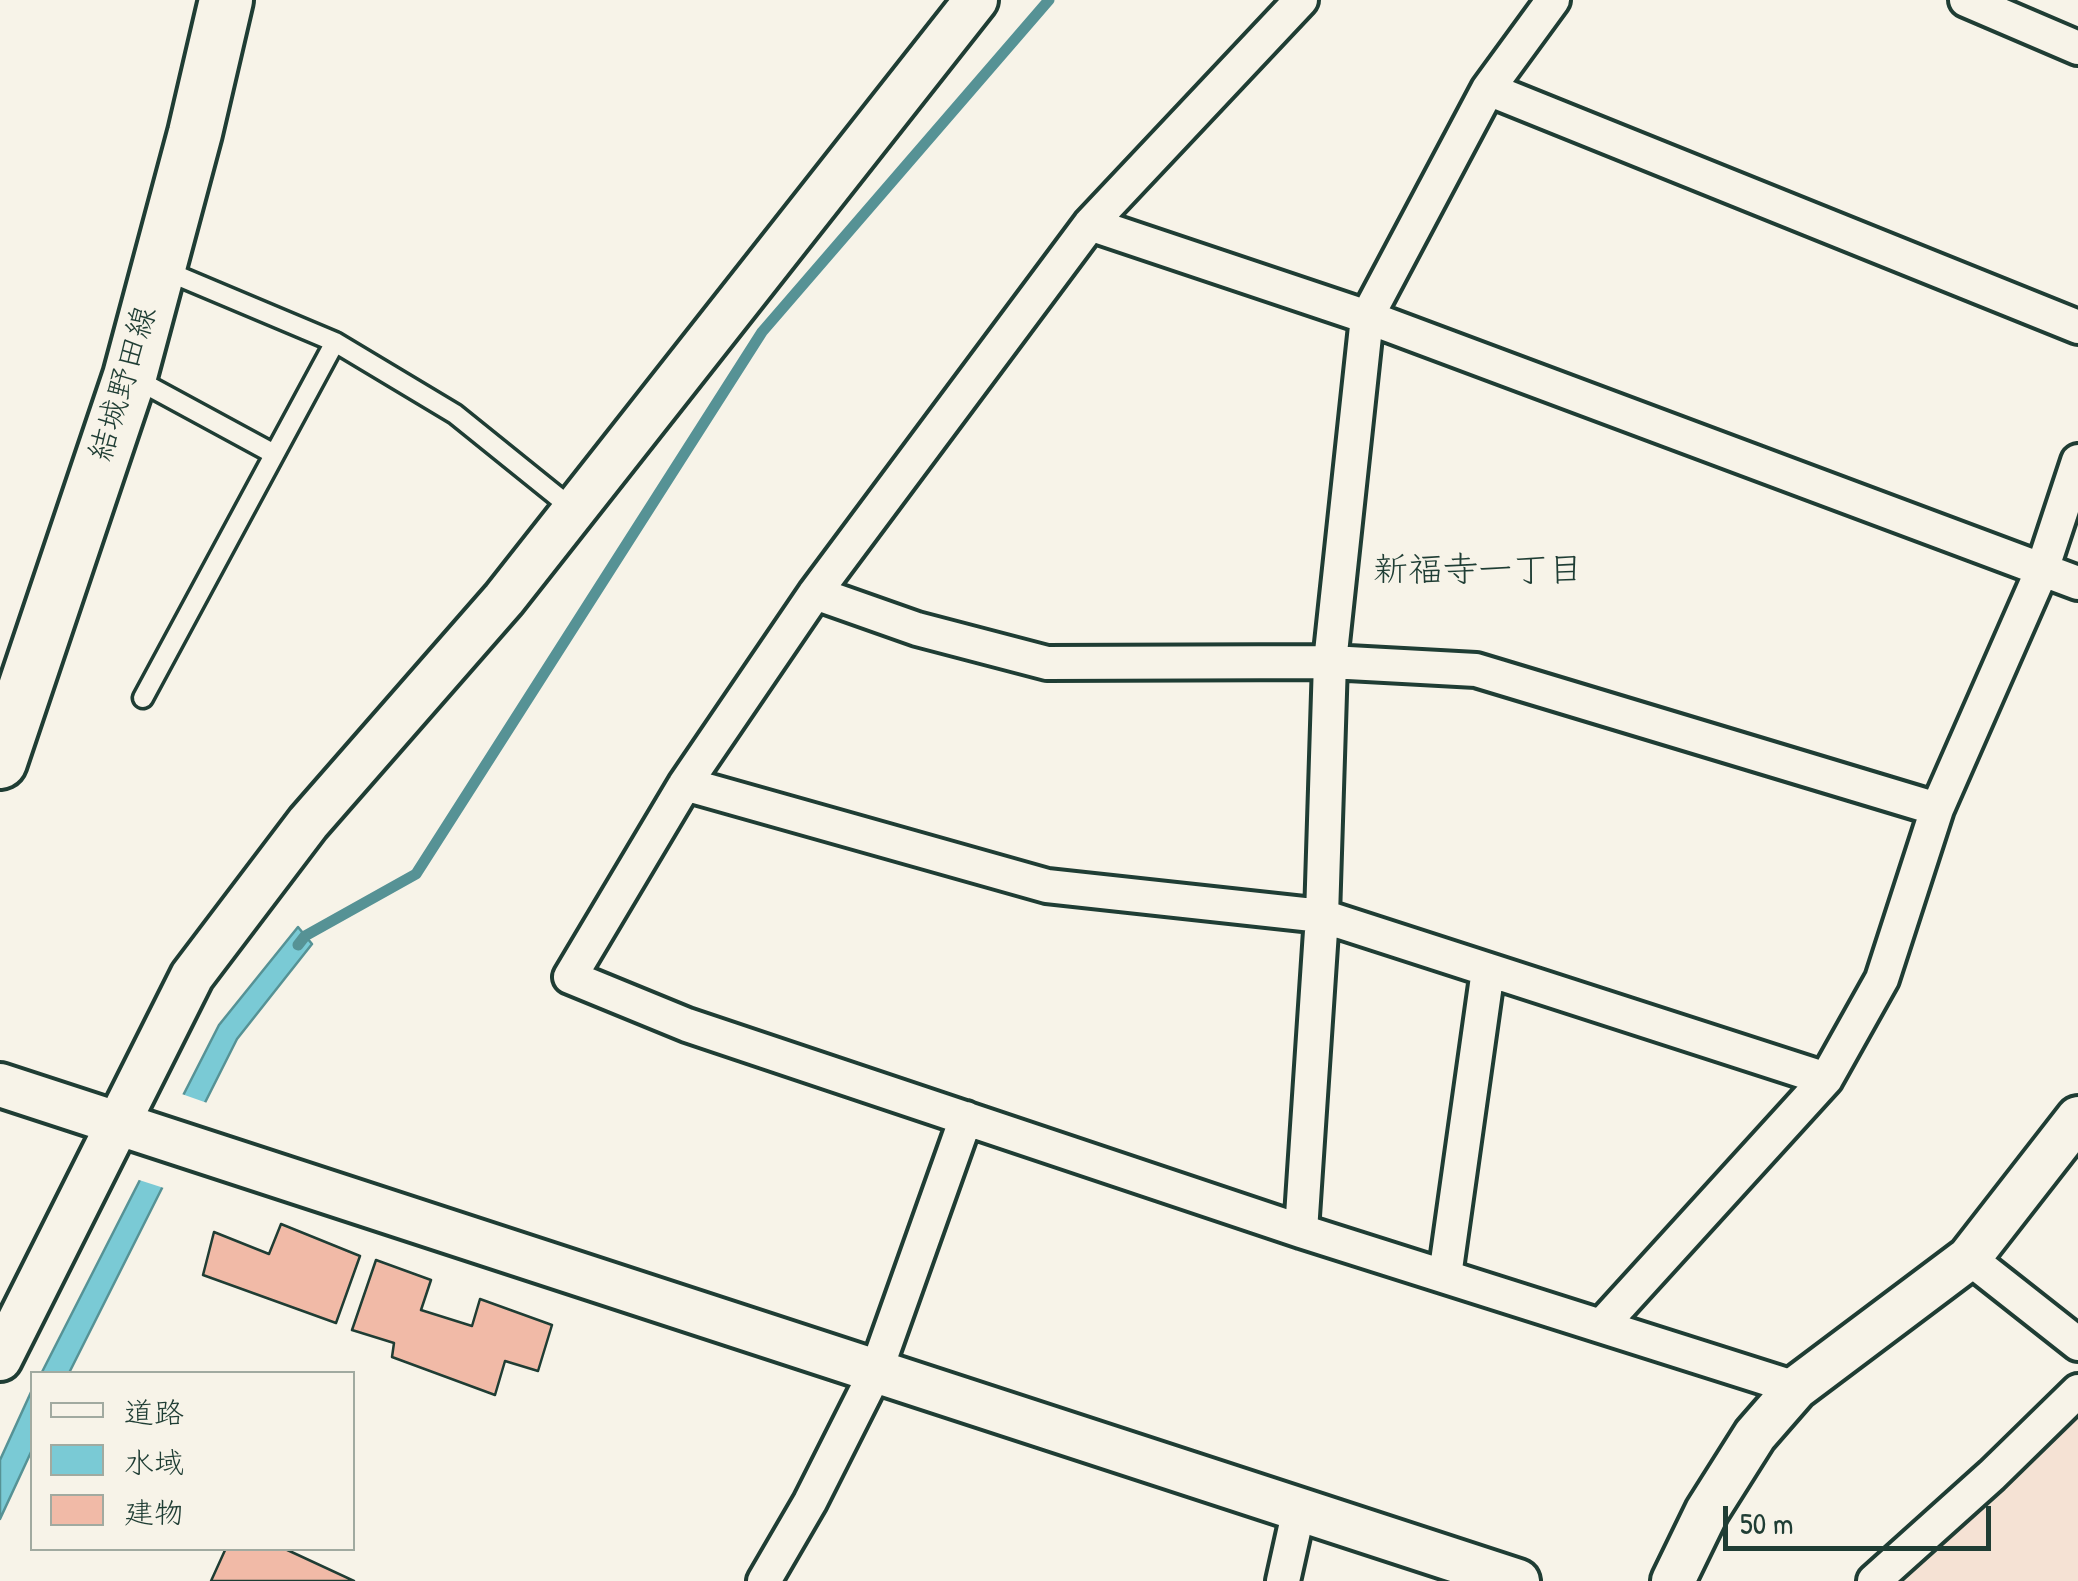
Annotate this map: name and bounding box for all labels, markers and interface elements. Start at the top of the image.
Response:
street label: 結城野田線 [82,302,166,466]
district label: 新福寺一丁目 [1373,551,1583,593]
legend [30,1371,355,1551]
text: 道路 [124,1392,184,1432]
text: 水域 [124,1442,184,1482]
scale bar [1728,1486,1996,1548]
text: 建物 [124,1492,184,1532]
text: 50 m [1740,1503,1793,1543]

